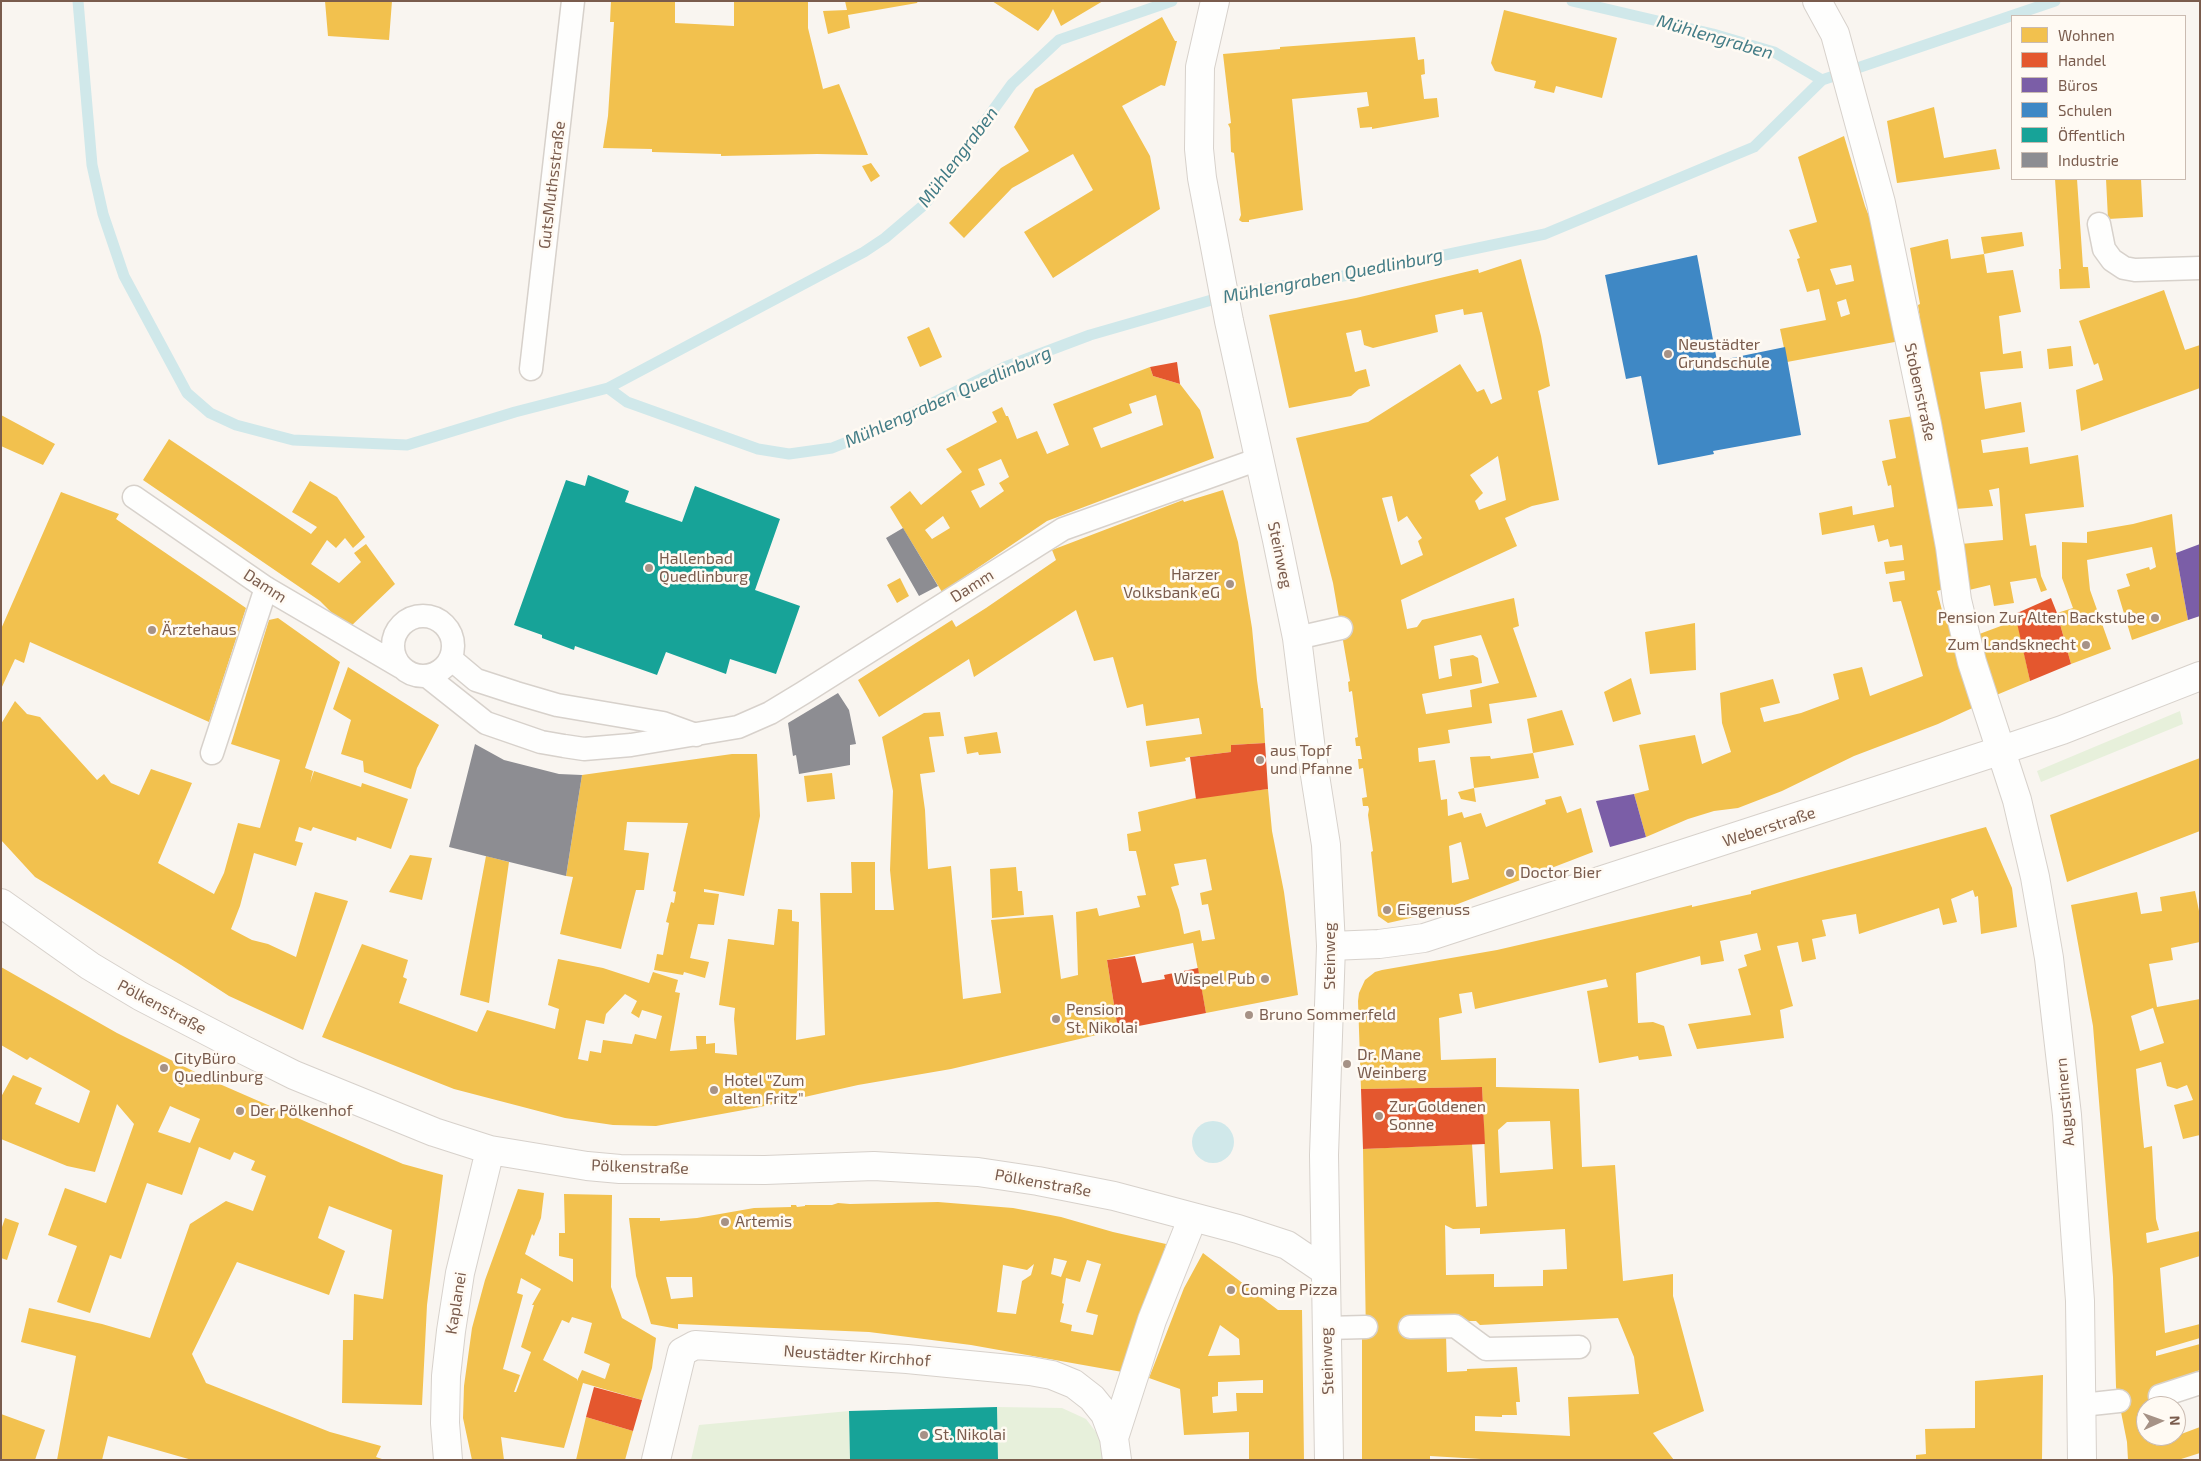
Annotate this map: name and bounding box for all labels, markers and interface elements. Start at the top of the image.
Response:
water label: Mühlengraben [1654,10,1776,64]
legend [2011,15,2186,180]
text: Wohnen [2058,26,2115,44]
text: Handel [2058,51,2106,69]
text: Büros [2058,76,2098,94]
text: Schulen [2058,101,2112,119]
water label: Mühlengraben [913,103,1003,211]
street label: GutsMuthsstraße [535,120,569,250]
text: Öffentlich [2058,126,2125,144]
text: Industrie [2058,151,2119,169]
water label: Mühlengraben Quedlinburg [1221,244,1445,308]
place label: Neustädter Grundschule [1678,335,1770,373]
street label: Stobenstraße [1900,341,1940,443]
water label: Mühlengraben Quedlinburg [841,342,1055,452]
marker: Neustädter Grundschule [1662,348,1674,360]
street label: Steinweg [1264,520,1296,590]
place label: Hallenbad Quedlinburg [659,549,748,587]
marker: Hallenbad Quedlinburg [643,562,655,574]
street label: Damm [240,565,290,607]
street label: Damm [947,565,997,607]
place label: Harzer Volksbank eG [1123,565,1220,603]
marker: Harzer Volksbank eG [1224,578,1236,590]
place label: Pension Zur Alten Backstube [1938,608,2145,628]
marker: Pension Zur Alten Backstube [2149,612,2161,624]
place label: Ärztehaus [162,620,237,640]
marker: Ärztehaus [146,624,158,636]
place label: Zum Landsknecht [1947,635,2076,655]
marker: Zum Landsknecht [2080,639,2092,651]
place label: aus Topf und Pfanne [1270,741,1353,779]
marker: aus Topf und Pfanne [1254,754,1266,766]
street label: Weberstraße [1720,803,1818,851]
place label: Doctor Bier [1520,863,1602,883]
marker: Doctor Bier [1504,867,1516,879]
place label: Eisgenuss [1397,900,1470,920]
marker: Eisgenuss [1381,904,1393,916]
street label: Steinweg [1320,922,1340,990]
place label: Wispel Pub [1174,969,1255,989]
marker: Wispel Pub [1259,973,1271,985]
street label: Pölkenstraße [114,976,210,1038]
place label: Pension St. Nikolai [1066,1000,1138,1038]
place label: Bruno Sommerfeld [1259,1005,1396,1025]
marker: Bruno Sommerfeld [1243,1009,1255,1021]
marker: Pension St. Nikolai [1050,1013,1062,1025]
place label: Dr. Mane Weinberg [1357,1045,1427,1083]
place label: CityBüro Quedlinburg [174,1049,263,1087]
street label: Augustinern [2052,1057,2078,1147]
marker: Dr. Mane Weinberg [1341,1058,1353,1070]
marker: CityBüro Quedlinburg [158,1062,170,1074]
place label: Hotel "Zum alten Fritz" [724,1071,805,1109]
marker: Hotel "Zum alten Fritz" [708,1084,720,1096]
place label: Zur Goldenen Sonne [1389,1097,1486,1135]
place label: Der Pölkenhof [250,1101,353,1121]
marker: Der Pölkenhof [234,1105,246,1117]
marker: Zur Goldenen Sonne [1373,1110,1385,1122]
street label: Pölkenstraße [591,1156,689,1178]
street label: Pölkenstraße [993,1165,1093,1201]
place label: Artemis [735,1212,792,1232]
marker: Artemis [719,1216,731,1228]
street label: Kaplanei [442,1270,470,1336]
place label: Coming Pizza [1241,1280,1337,1300]
marker: Coming Pizza [1225,1284,1237,1296]
street label: Steinweg [1316,1327,1338,1395]
street label: Neustädter Kirchhof [783,1341,931,1371]
north arrow [2136,1396,2186,1446]
text: N [2167,1415,2184,1426]
place label: St. Nikolai [934,1425,1006,1445]
marker: St. Nikolai [918,1429,930,1441]

